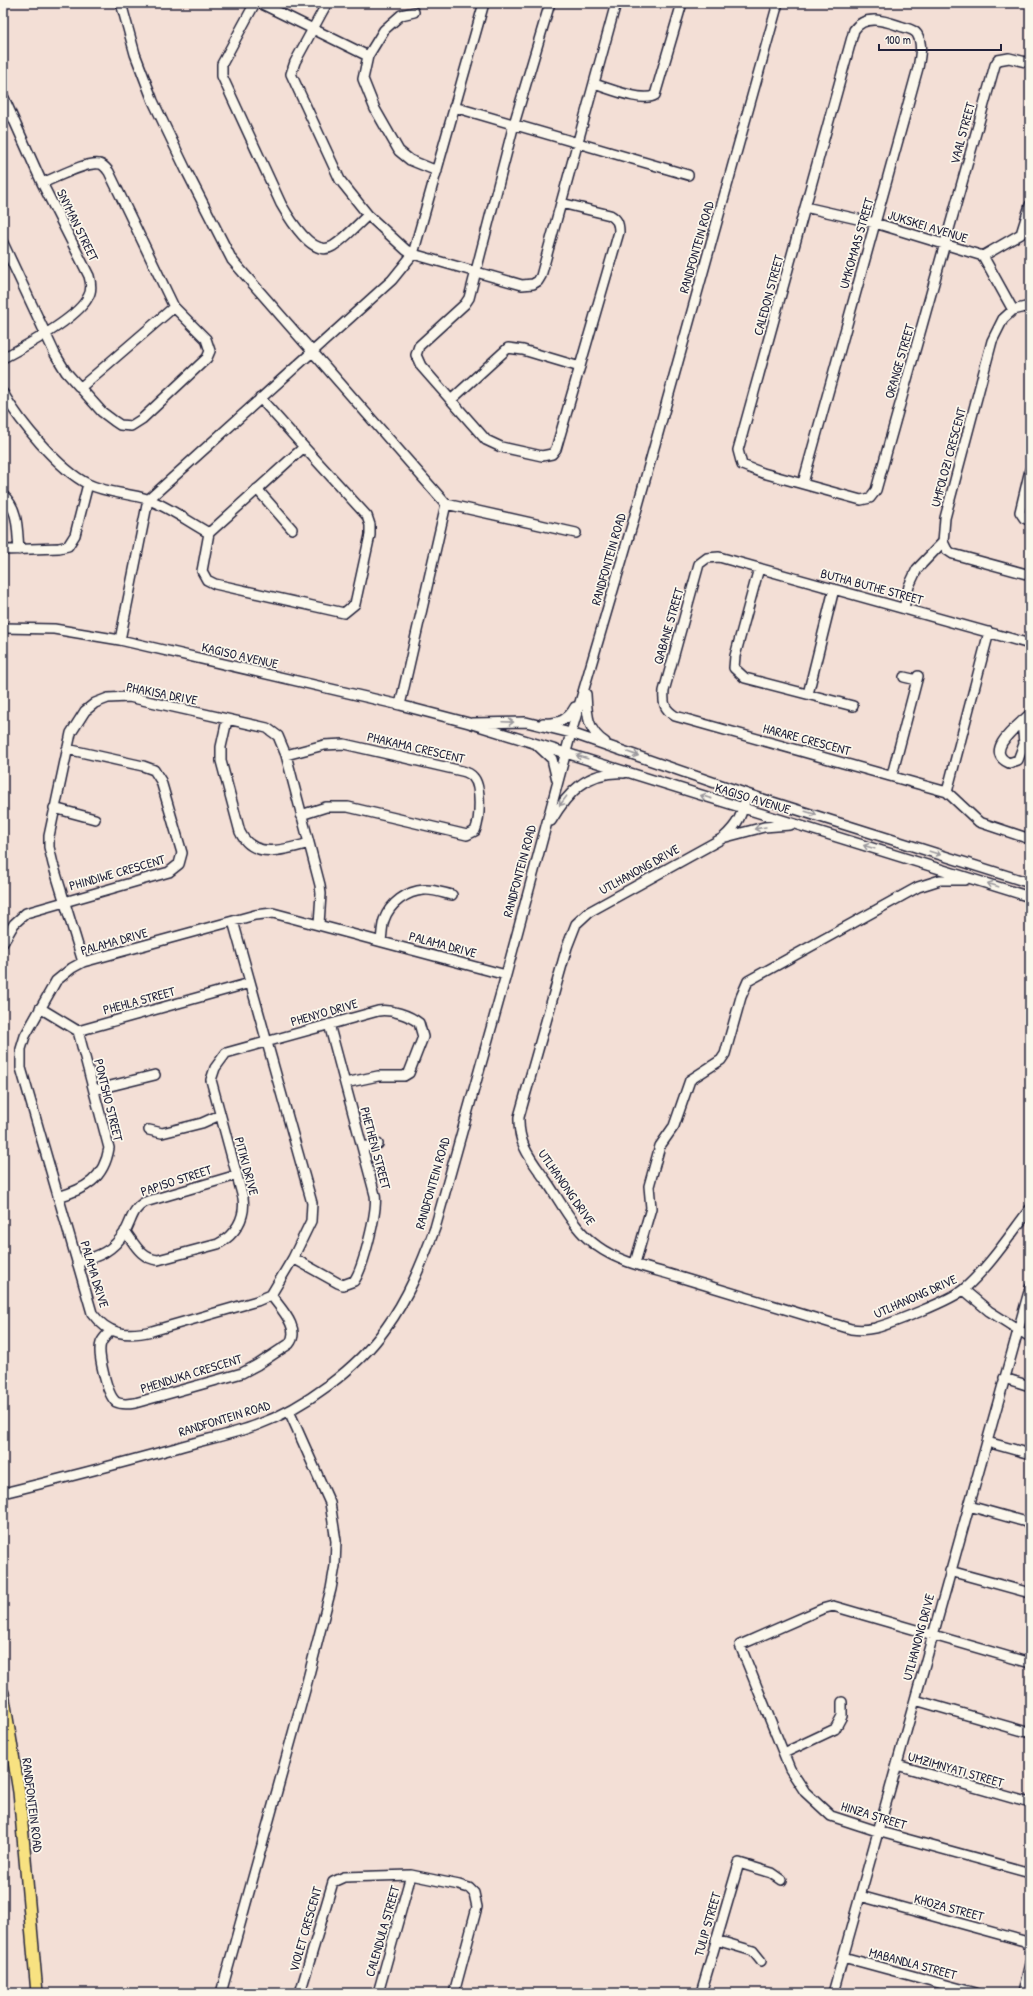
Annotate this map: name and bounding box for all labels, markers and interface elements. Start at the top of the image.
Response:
scale bar [879,26,1001,52]
text: 100 m [885,31,911,48]
street label: VAAL STREET [945,99,979,166]
street label: SNYMAN STREET [53,186,104,265]
street label: UMKOMAAS STREET [834,195,878,291]
street label: RANDFONTEIN ROAD [674,198,718,295]
street label: JUKSKEI AVENUE [886,205,970,247]
street label: CALEDON STREET [749,252,788,337]
street label: ORANGE STREET [880,321,918,400]
street label: UMFOLOZI CRESCENT [926,404,970,509]
street label: RANDFONTEIN ROAD [586,510,630,607]
street label: BUTHA BUTHE STREET [819,564,926,609]
street label: QABANE STREET [648,585,688,666]
street label: KAGISO AVENUE [200,637,280,673]
street label: PHAKISA DRIVE [125,677,199,709]
one-way arrow [501,718,514,726]
street label: HARARE CRESCENT [761,719,854,760]
street label: PHAKAMA CRESCENT [365,727,467,767]
one-way arrow [627,751,639,759]
one-way arrow [576,753,589,760]
street label: KAGISO AVENUE [713,778,793,818]
one-way arrow [700,793,713,800]
one-way arrow [559,795,568,806]
one-way arrow [804,810,816,818]
street label: RANDFONTEIN ROAD [498,822,540,919]
one-way arrow [754,824,767,832]
street label: UTLHANONG DRIVE [596,839,682,898]
one-way arrow [862,843,875,850]
street label: PHINDIWE CRESCENT [67,849,168,894]
one-way arrow [928,849,940,857]
one-way arrow [987,881,1000,888]
street label: PALAMA DRIVE [78,923,150,959]
street label: PALAMA DRIVE [407,926,479,962]
street label: PHEHLA STREET [101,982,178,1018]
street label: PHENYO DRIVE [288,994,360,1030]
street label: PONTSHO STREET [90,1057,128,1144]
street label: PHETHENI STREET [356,1105,396,1192]
street label: RANDFONTEIN ROAD [410,1134,454,1231]
street label: PITIKI DRIVE [231,1135,263,1197]
street label: UTLHANONG DRIVE [534,1145,600,1229]
street label: PAPISO STREET [138,1160,215,1200]
street label: PALAMA DRIVE [76,1238,114,1310]
street label: UTLHANONG DRIVE [871,1270,960,1322]
street label: PHENDUKA CRESCENT [138,1349,245,1397]
street label: RANDFONTEIN ROAD [176,1395,273,1440]
street label: UTLHANONG DRIVE [898,1591,938,1682]
street label: UMZIMNYATI STREET [906,1747,1007,1792]
street label: RANDFONTEIN ROAD [18,1757,48,1854]
street label: HINZA STREET [839,1797,910,1834]
street label: CALENDULA STREET [360,1882,404,1979]
street label: VIOLET CRESCENT [284,1883,326,1974]
street label: TULIP STREET [689,1889,725,1958]
street label: KHOZA STREET [912,1889,987,1925]
street label: MABANDLA STREET [867,1943,960,1984]

